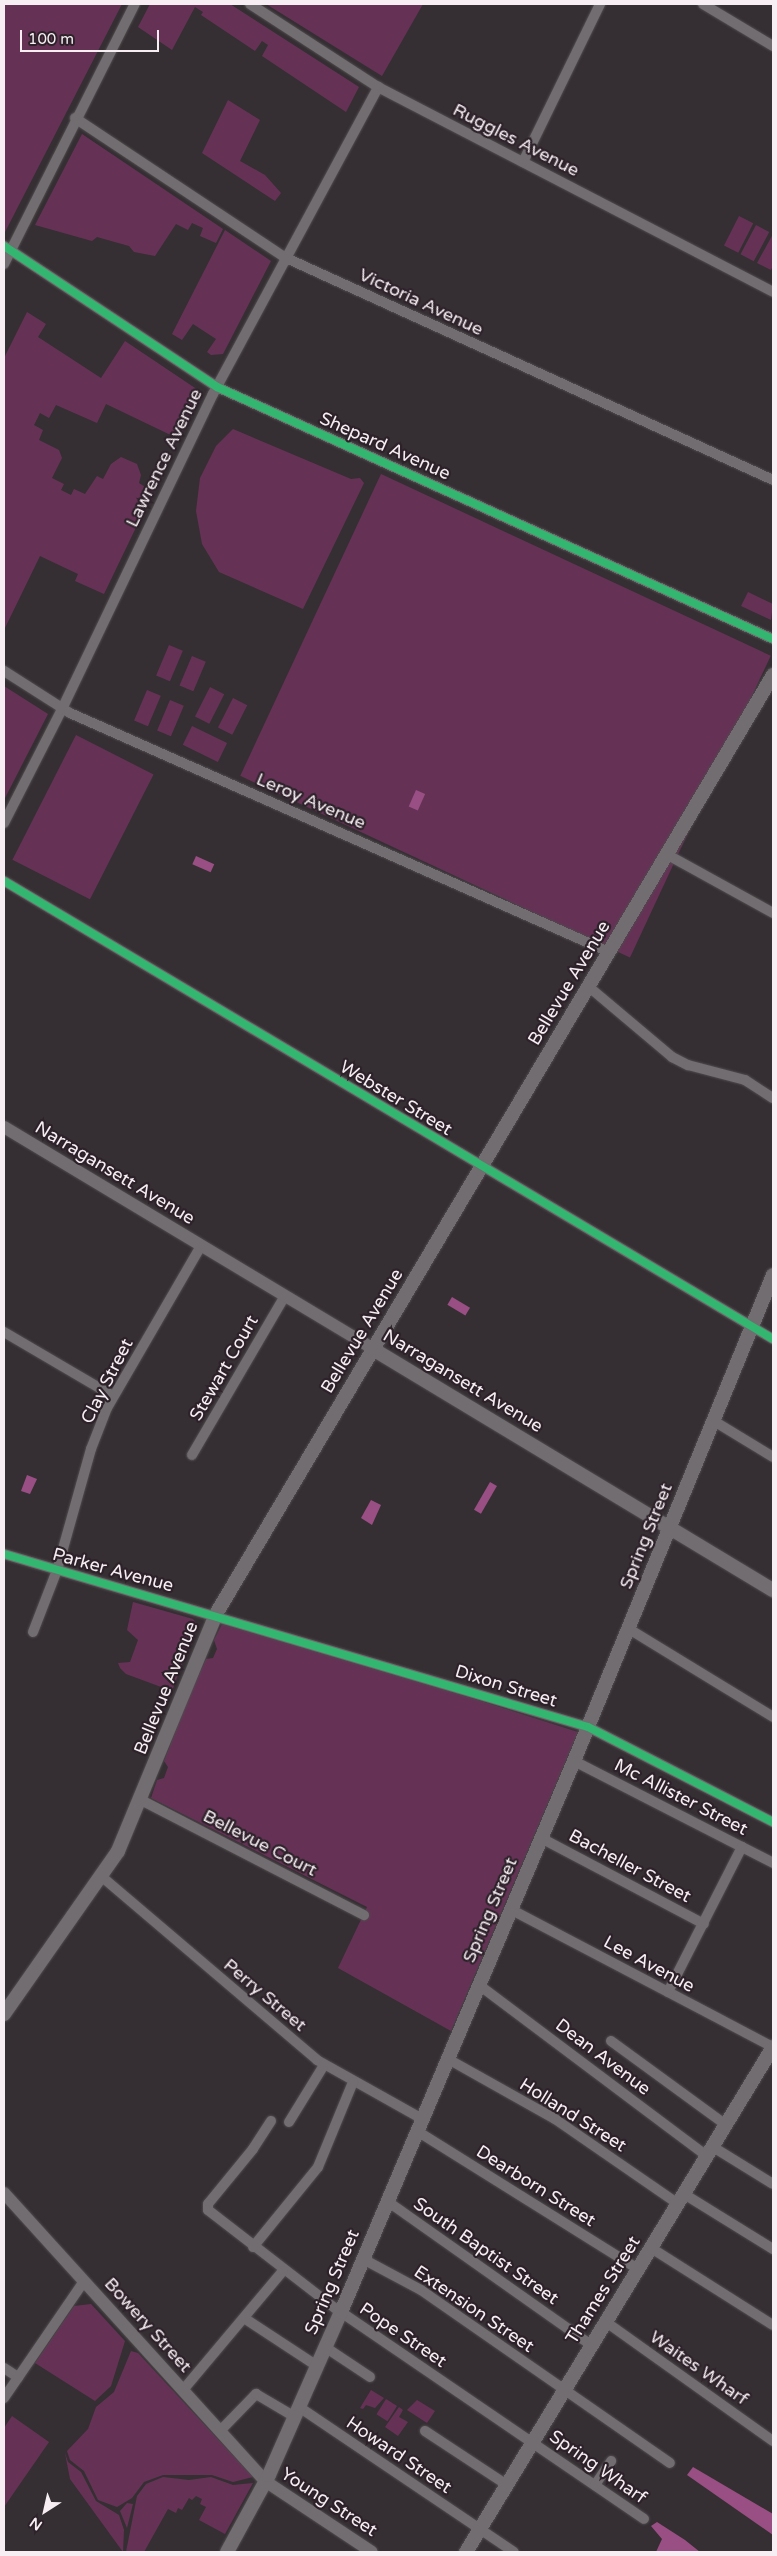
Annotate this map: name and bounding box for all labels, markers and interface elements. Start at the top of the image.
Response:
scale bar [22,20,161,52]
text: 100 m [28,30,74,48]
street label: Ruggles Avenue [449,99,583,181]
street label: Victoria Avenue [355,264,487,340]
street label: Lawrence Avenue [121,385,207,531]
street label: Shepard Avenue [316,408,454,484]
street label: Leroy Avenue [253,768,369,834]
street label: Bellevue Avenue [523,917,615,1049]
street label: Webster Street [336,1056,456,1140]
street label: Narragansett Avenue [31,1117,199,1229]
street label: Bellevue Avenue [316,1265,408,1397]
street label: Stewart Court [185,1311,263,1425]
street label: Narragansett Avenue [379,1325,547,1437]
street label: Clay Street [76,1335,138,1427]
street label: Spring Street [615,1480,677,1592]
street label: Parker Avenue [50,1543,176,1597]
street label: Bellevue Avenue [129,1618,203,1758]
street label: Dixon Street [452,1660,560,1712]
street label: Mc Allister Street [611,1754,751,1840]
street label: Bellevue Court [199,1805,321,1881]
street label: Bacheller Street [565,1825,695,1907]
street label: Spring Street [458,1854,522,1966]
street label: Lee Avenue [600,1931,698,1997]
street label: Perry Street [219,1954,311,2036]
street label: Dean Avenue [551,2014,655,2100]
street label: Holland Street [516,2074,630,2156]
street label: Dearborn Street [472,2141,600,2231]
street label: South Baptist Street [409,2193,563,2309]
street label: Spring Street [300,2226,364,2338]
street label: Thames Street [561,2232,645,2348]
street label: Extension Street [410,2261,538,2357]
street label: Bowery Street [100,2273,196,2377]
street label: Pope Street [355,2298,451,2372]
street label: Waites Wharf [646,2326,752,2410]
street label: Howard Street [342,2412,456,2498]
street label: Spring Wharf [545,2426,651,2508]
street label: Young Street [277,2463,381,2541]
north arrow [20,2486,70,2536]
text: N [27,2514,46,2534]

